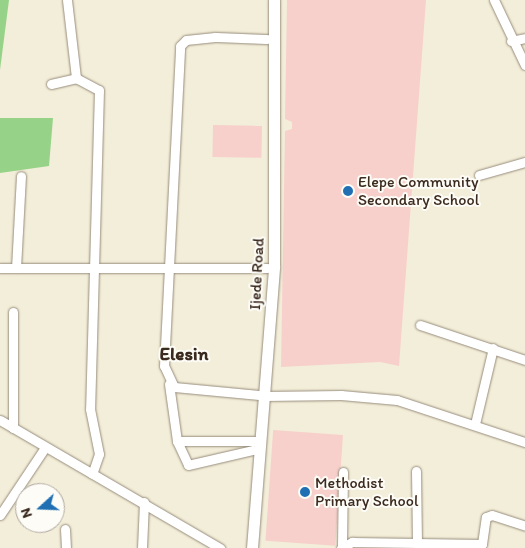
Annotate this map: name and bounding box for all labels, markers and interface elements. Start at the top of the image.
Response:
place label: Elepe Community Secondary School [358,172,479,210]
marker: Elepe Community Secondary School [342,185,354,197]
street label: Ijede Road [246,238,268,310]
district label: Elesin [159,343,209,365]
place label: Methodist Primary School [315,473,418,511]
north arrow [15,483,65,533]
marker: Methodist Primary School [299,486,311,498]
text: N [17,506,36,520]

